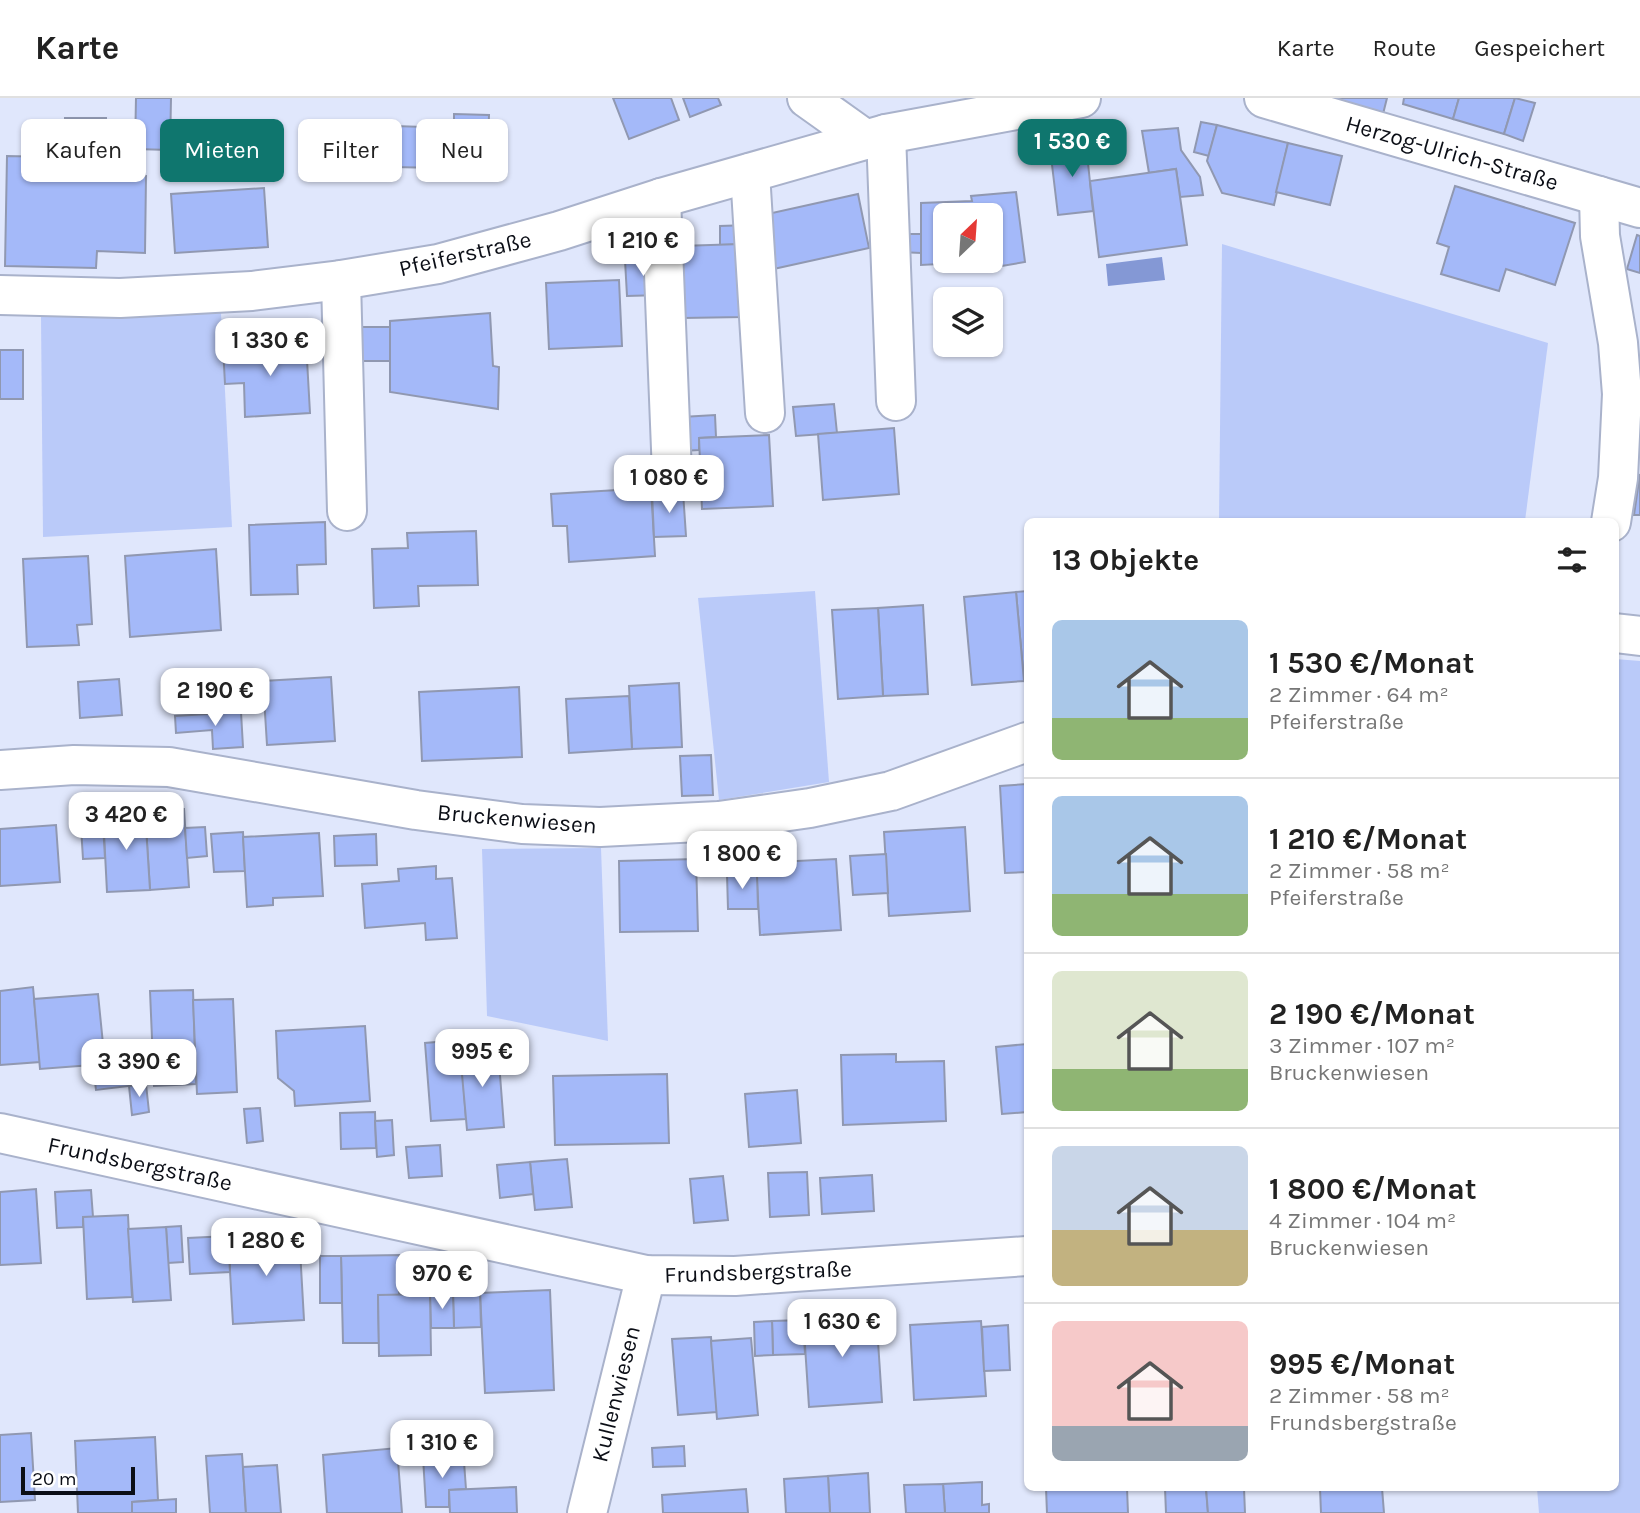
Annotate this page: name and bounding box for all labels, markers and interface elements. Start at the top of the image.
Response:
text: Karte [35,29,119,67]
text: Karte [1277,34,1335,62]
text: Route [1373,34,1436,62]
text: Gespeichert [1474,34,1605,62]
street label: Herzog-Ulrich-Straße [1343,110,1561,196]
chip: Kaufen [21,119,146,182]
chip: Mieten [160,119,284,182]
chip: Filter [298,119,402,182]
chip: Neu [416,119,508,182]
pin: 1 530 € [1007,120,1137,179]
text: 1 530 € [1034,128,1110,155]
north arrow [933,203,1003,273]
map controls [933,203,1003,357]
pin: 1 210 € [578,218,708,278]
street label: Pfeiferstraße [396,226,534,282]
text: 1 210 € [607,227,679,254]
button: layers [933,287,1003,357]
pin: 1 330 € [205,318,335,378]
text: 1 330 € [231,327,309,354]
pin: 1 080 € [604,456,734,515]
text: 1 080 € [630,464,708,491]
icon: filters [1553,541,1591,579]
text: 13 Objekte [1052,542,1199,578]
text: 1 530 €/Monat [1269,645,1474,681]
icon: home [1108,648,1192,732]
pin: 2 190 € [150,668,280,728]
text: 2 190 € [177,677,253,704]
text: 2 Zimmer · 64 m² [1269,681,1449,708]
text: Pfeiferstraße [1269,708,1404,735]
pin: 3 420 € [61,792,191,852]
street label: Bruckenwiesen [436,799,598,839]
text: 3 420 € [85,801,167,828]
text: 1 210 €/Monat [1269,821,1467,857]
icon: home [1108,824,1192,908]
pin: 1 800 € [677,832,807,891]
text: 1 800 € [703,840,781,867]
text: 2 Zimmer · 58 m² [1269,857,1450,884]
text: Pfeiferstraße [1269,884,1404,911]
text: 2 190 €/Monat [1269,996,1475,1032]
icon: home [1108,999,1192,1083]
pin: 995 € [433,1030,531,1089]
text: 3 Zimmer · 107 m² [1269,1032,1455,1059]
text: 995 € [451,1038,513,1065]
pin: 3 390 € [74,1040,204,1099]
text: 3 390 € [97,1048,181,1075]
text: Bruckenwiesen [1269,1059,1429,1086]
street label: Frundsbergstraße [45,1131,235,1197]
text: 1 800 €/Monat [1269,1171,1477,1207]
icon: home [1108,1174,1192,1258]
text: 4 Zimmer · 104 m² [1269,1207,1456,1234]
pin: 1 280 € [201,1218,331,1278]
text: 1 280 € [227,1227,305,1254]
text: Bruckenwiesen [1269,1234,1429,1261]
pin: 970 € [393,1252,491,1311]
street label: Frundsbergstraße [664,1255,852,1289]
text: 970 € [412,1260,472,1287]
pin: 1 630 € [777,1300,907,1359]
text: 1 630 € [803,1308,881,1335]
street label: Kullenwiesen [586,1323,646,1465]
text: 995 €/Monat [1269,1346,1455,1382]
icon: home [1108,1349,1192,1433]
text: 2 Zimmer · 58 m² [1269,1382,1450,1409]
text: Frundsbergstraße [1269,1409,1457,1436]
pin: 1 310 € [377,1420,507,1480]
text: 1 310 € [406,1429,478,1456]
scale bar [21,1464,135,1496]
text: 20 m [32,1468,77,1490]

